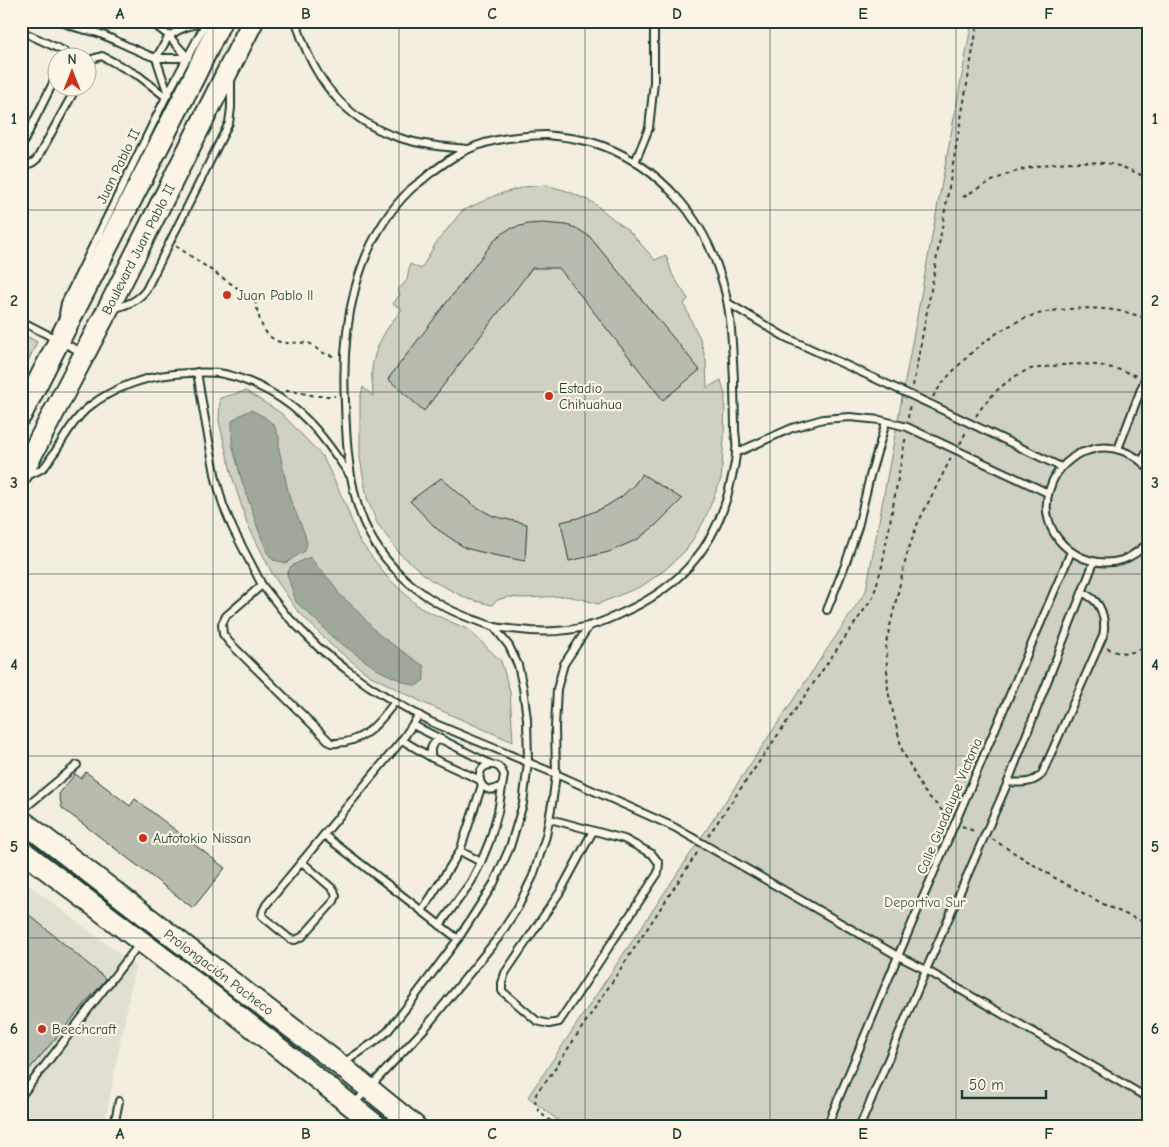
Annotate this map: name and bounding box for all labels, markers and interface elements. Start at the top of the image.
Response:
text: A [116,5,125,23]
text: B [301,5,311,23]
text: C [487,5,497,23]
text: D [672,5,682,23]
text: E [858,5,868,23]
text: F [1044,5,1054,23]
north arrow [48,48,98,98]
text: N [67,51,77,68]
text: 1 [11,110,17,128]
text: 1 [1152,110,1158,128]
street label: Juan Pablo II [93,126,144,206]
street label: Boulevard Juan Pablo II [98,181,179,318]
place label: Juan Pablo ll [237,287,313,304]
marker: Juan Pablo ll [221,289,233,301]
text: 2 [10,292,18,310]
text: 2 [1151,292,1159,310]
place label: Estadio Chihuahua [559,380,622,413]
marker: Estadio Chihuahua [543,390,555,402]
text: 3 [10,474,18,492]
text: 3 [1151,474,1159,492]
text: 4 [10,656,18,674]
text: 4 [1151,656,1159,674]
street label: Calle Guadalupe Victoria [913,735,986,877]
place label: Autotokio Nissan [153,830,251,847]
marker: Autotokio Nissan [137,832,149,844]
text: 5 [10,838,18,856]
text: 5 [1151,838,1159,856]
park label: Deportiva Sur [884,894,966,911]
street label: Prolongación Pacheco [160,926,277,1019]
text: 6 [10,1020,18,1038]
text: 6 [1151,1020,1159,1038]
place label: Beechcraft [52,1021,117,1038]
marker: Beechcraft [36,1023,48,1035]
scale bar [962,1067,1045,1099]
text: 50 m [969,1076,1004,1094]
text: A [116,1125,125,1143]
text: B [301,1125,311,1143]
text: C [487,1125,497,1143]
text: D [672,1125,682,1143]
text: E [858,1125,868,1143]
text: F [1044,1125,1054,1143]

